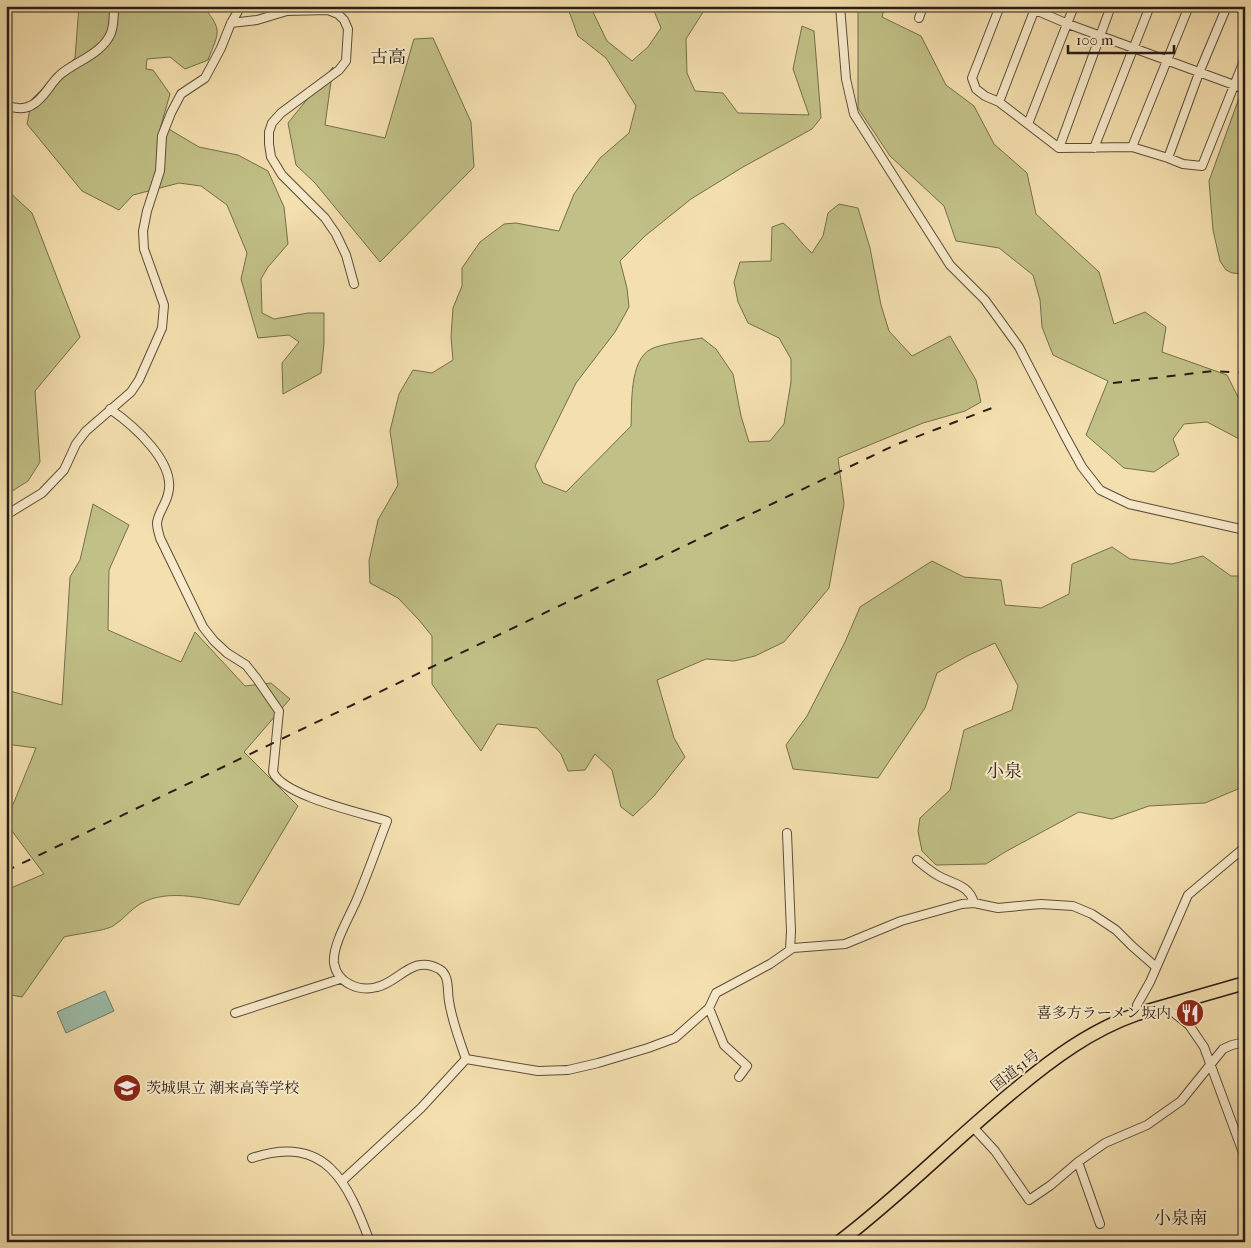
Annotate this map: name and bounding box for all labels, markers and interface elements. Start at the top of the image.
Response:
scale bar [1068,22,1175,54]
text: 100 m [1076,31,1114,49]
district label: 古高 [370,47,406,68]
district label: 小泉 [986,761,1022,782]
restaurant icon: 喜多方ラーメン坂内 [1175,998,1205,1028]
place label: 喜多方ラーメン坂内 [1037,1004,1171,1022]
street label: 国道51号 [987,1045,1043,1095]
school or university icon: 茨城県立 潮来高等学校 [112,1073,142,1103]
place label: 茨城県立 潮来高等学校 [146,1079,299,1097]
district label: 小泉南 [1153,1208,1207,1229]

